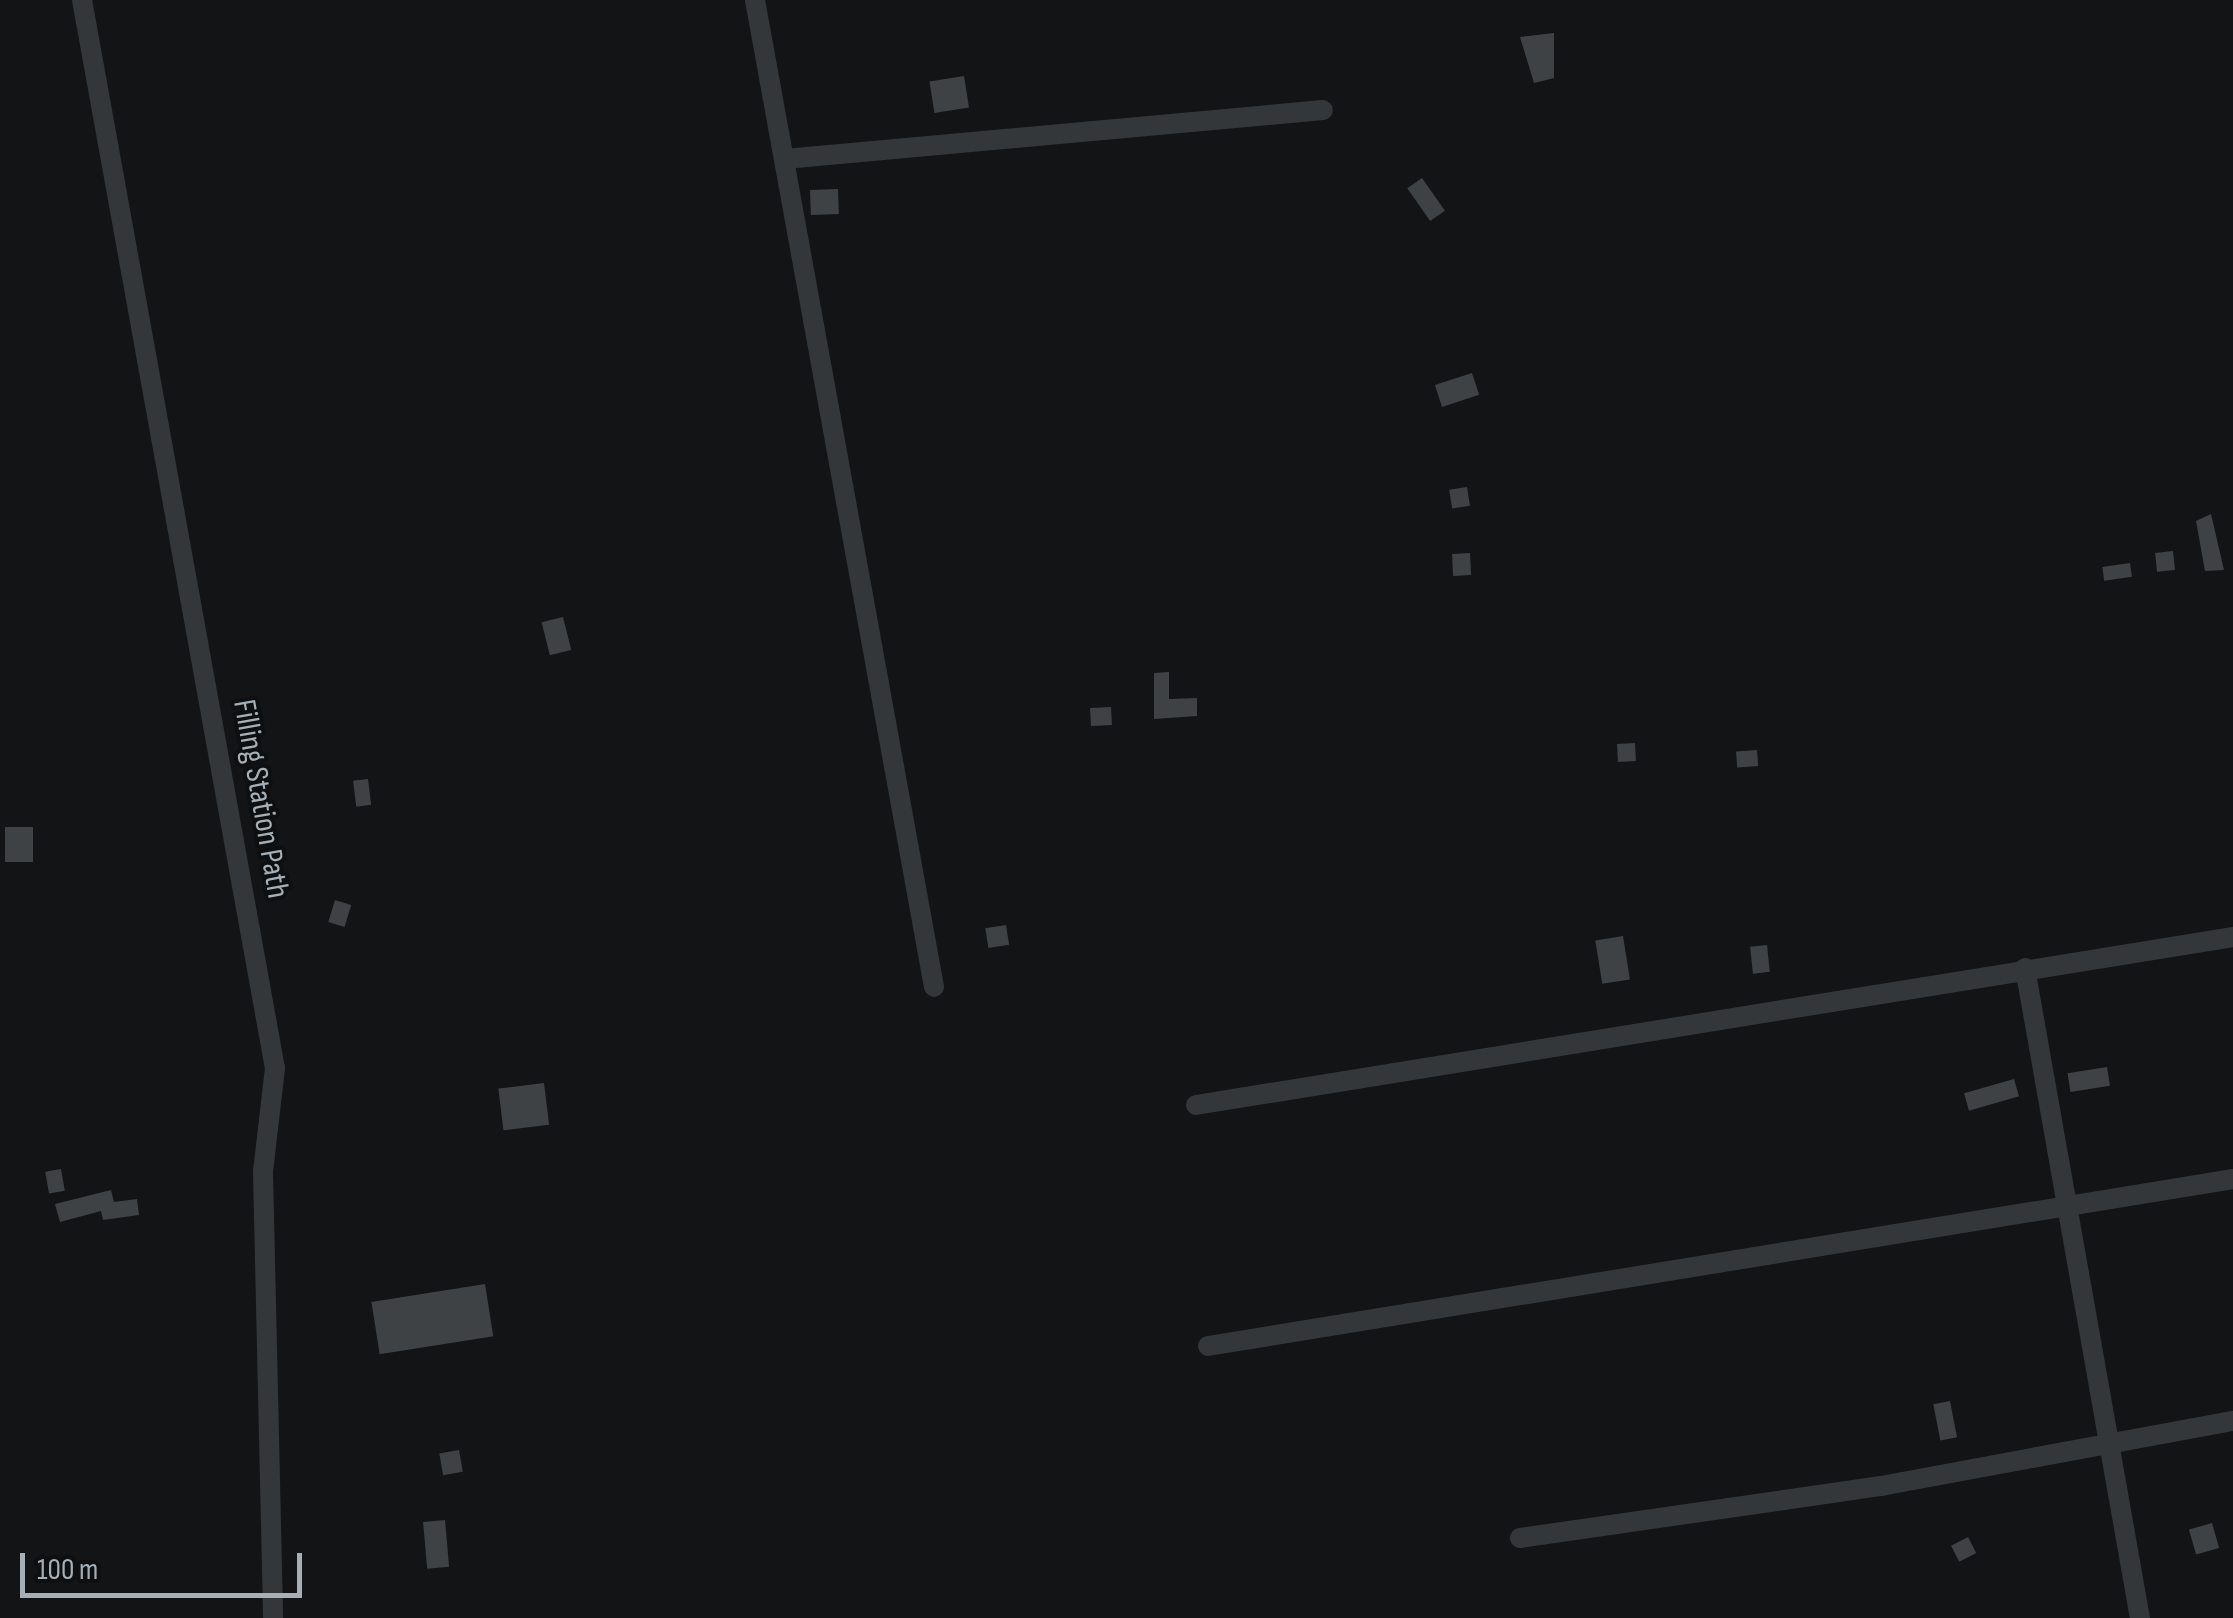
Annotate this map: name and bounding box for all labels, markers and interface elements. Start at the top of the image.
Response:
street label: Filling Station Path [224,697,296,901]
scale bar [25,1533,308,1595]
text: 100 m [37,1552,98,1588]

